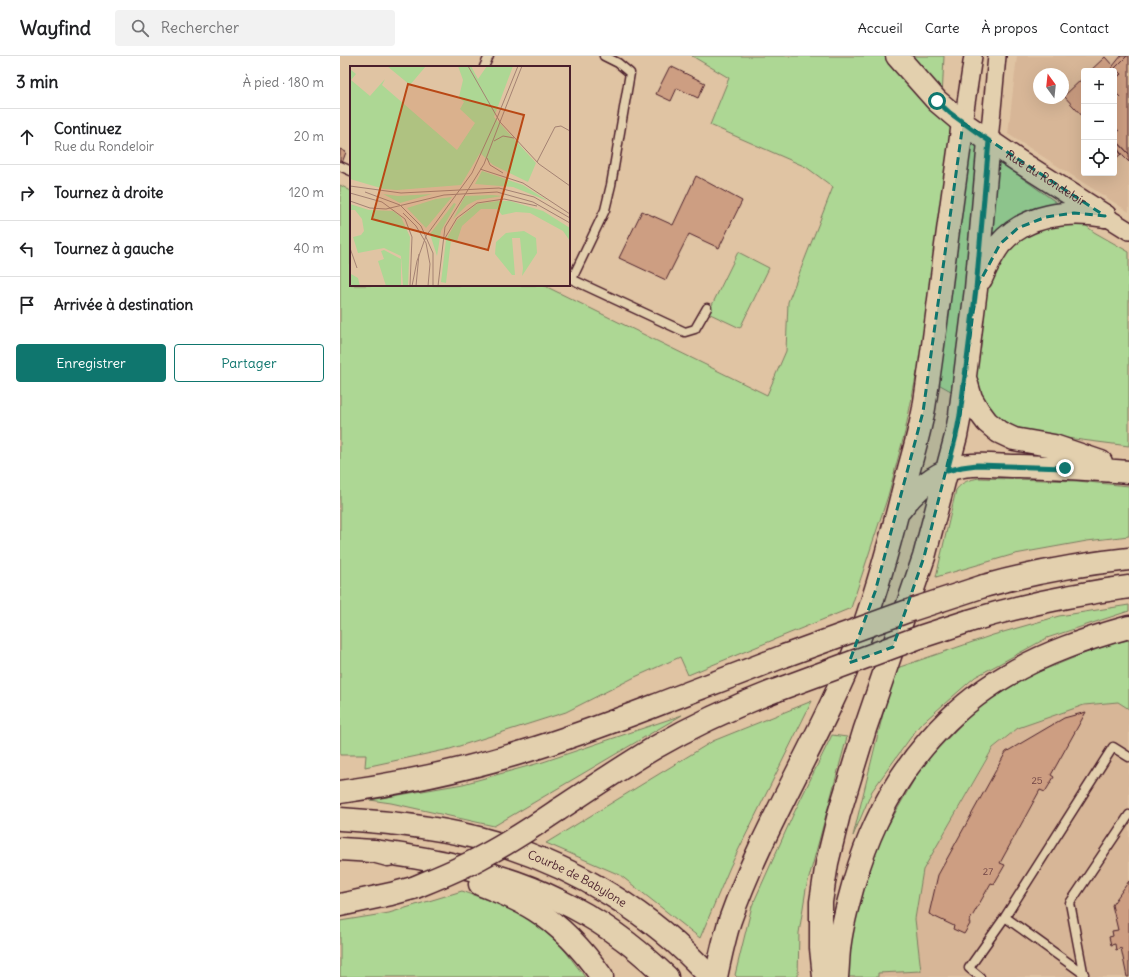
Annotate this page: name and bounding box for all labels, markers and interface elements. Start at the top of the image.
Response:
search box [115,10,395,46]
text: Wayfind [20,16,91,40]
icon: search [129,17,151,39]
text: Rechercher [161,18,239,37]
text: Accueil [858,19,903,37]
text: Carte [925,19,960,37]
text: À propos [982,19,1038,37]
text: Contact [1060,19,1109,37]
inset map [350,66,570,286]
north arrow [1033,68,1069,104]
map controls [1081,68,1117,176]
button: + [1081,68,1117,104]
text: 3 min [16,71,58,93]
text: À pied · 180 m [243,74,324,91]
route start [928,92,946,110]
button: − [1081,104,1117,140]
text: Continuez [54,119,122,138]
icon: ahead [16,126,38,148]
text: 20 m [294,128,324,145]
text: Rue du Rondeloir [54,138,154,155]
button: locate [1081,140,1117,176]
street label: Rue du Rondeloir [1003,147,1089,209]
icon: right [16,182,38,204]
text: Tournez à droite [54,183,163,202]
text: 120 m [289,184,324,201]
icon: left [16,238,38,260]
text: Tournez à gauche [54,239,174,258]
text: 40 m [293,240,324,257]
icon: arrive [16,294,38,316]
text: Arrivée à destination [54,295,193,314]
button: Enregistrer [16,344,166,382]
button: Partager [174,344,324,382]
route end [1056,459,1074,477]
house number: 25 [1031,774,1043,787]
street label: Courbe de Babylone [526,847,630,910]
house number: 27 [983,865,993,878]

